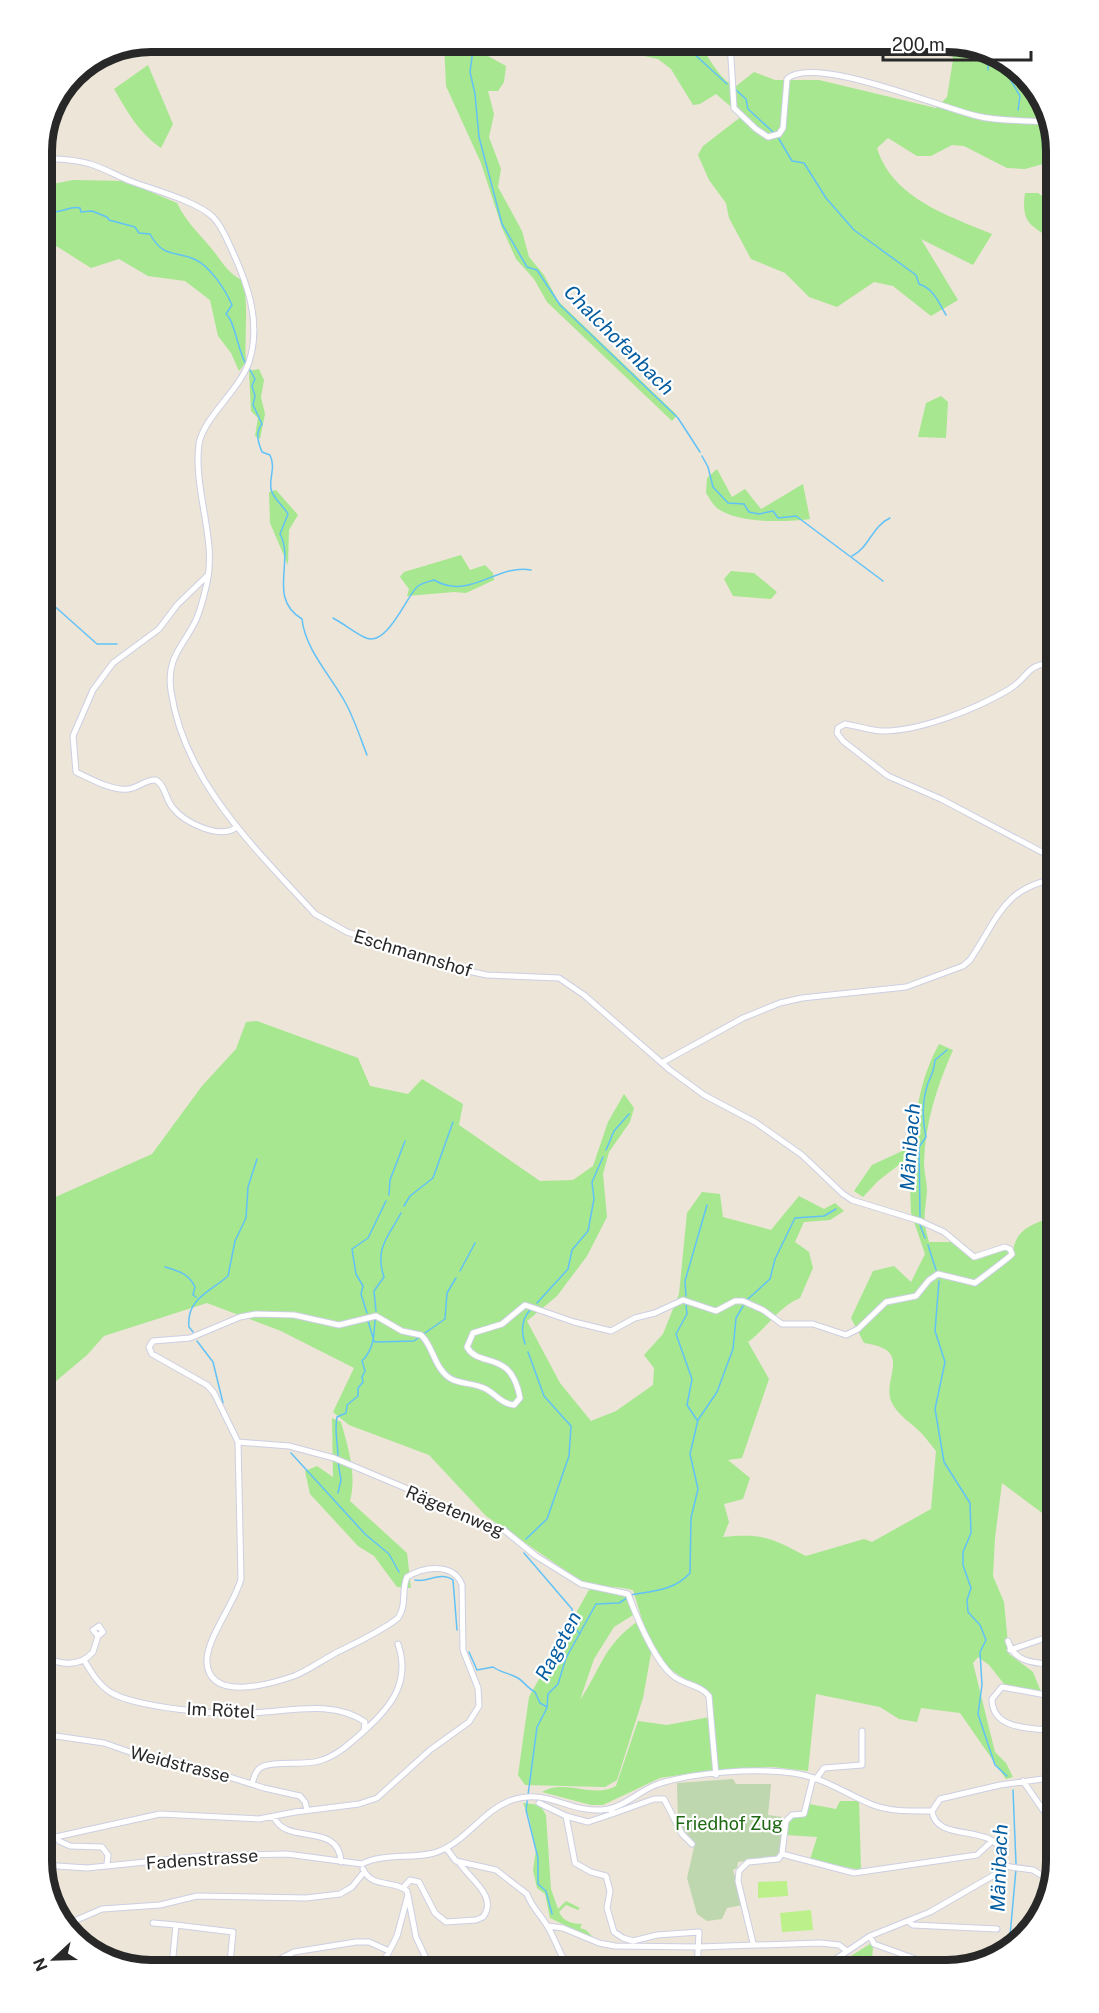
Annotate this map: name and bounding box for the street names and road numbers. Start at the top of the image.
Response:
street label: Eschmannshof [351,925,475,981]
street label: Rägetenweg [403,1481,507,1541]
street label: Im Rötel [186,1698,256,1722]
street label: Weidstrasse [128,1741,232,1787]
street label: Fadenstrasse [145,1845,259,1873]

